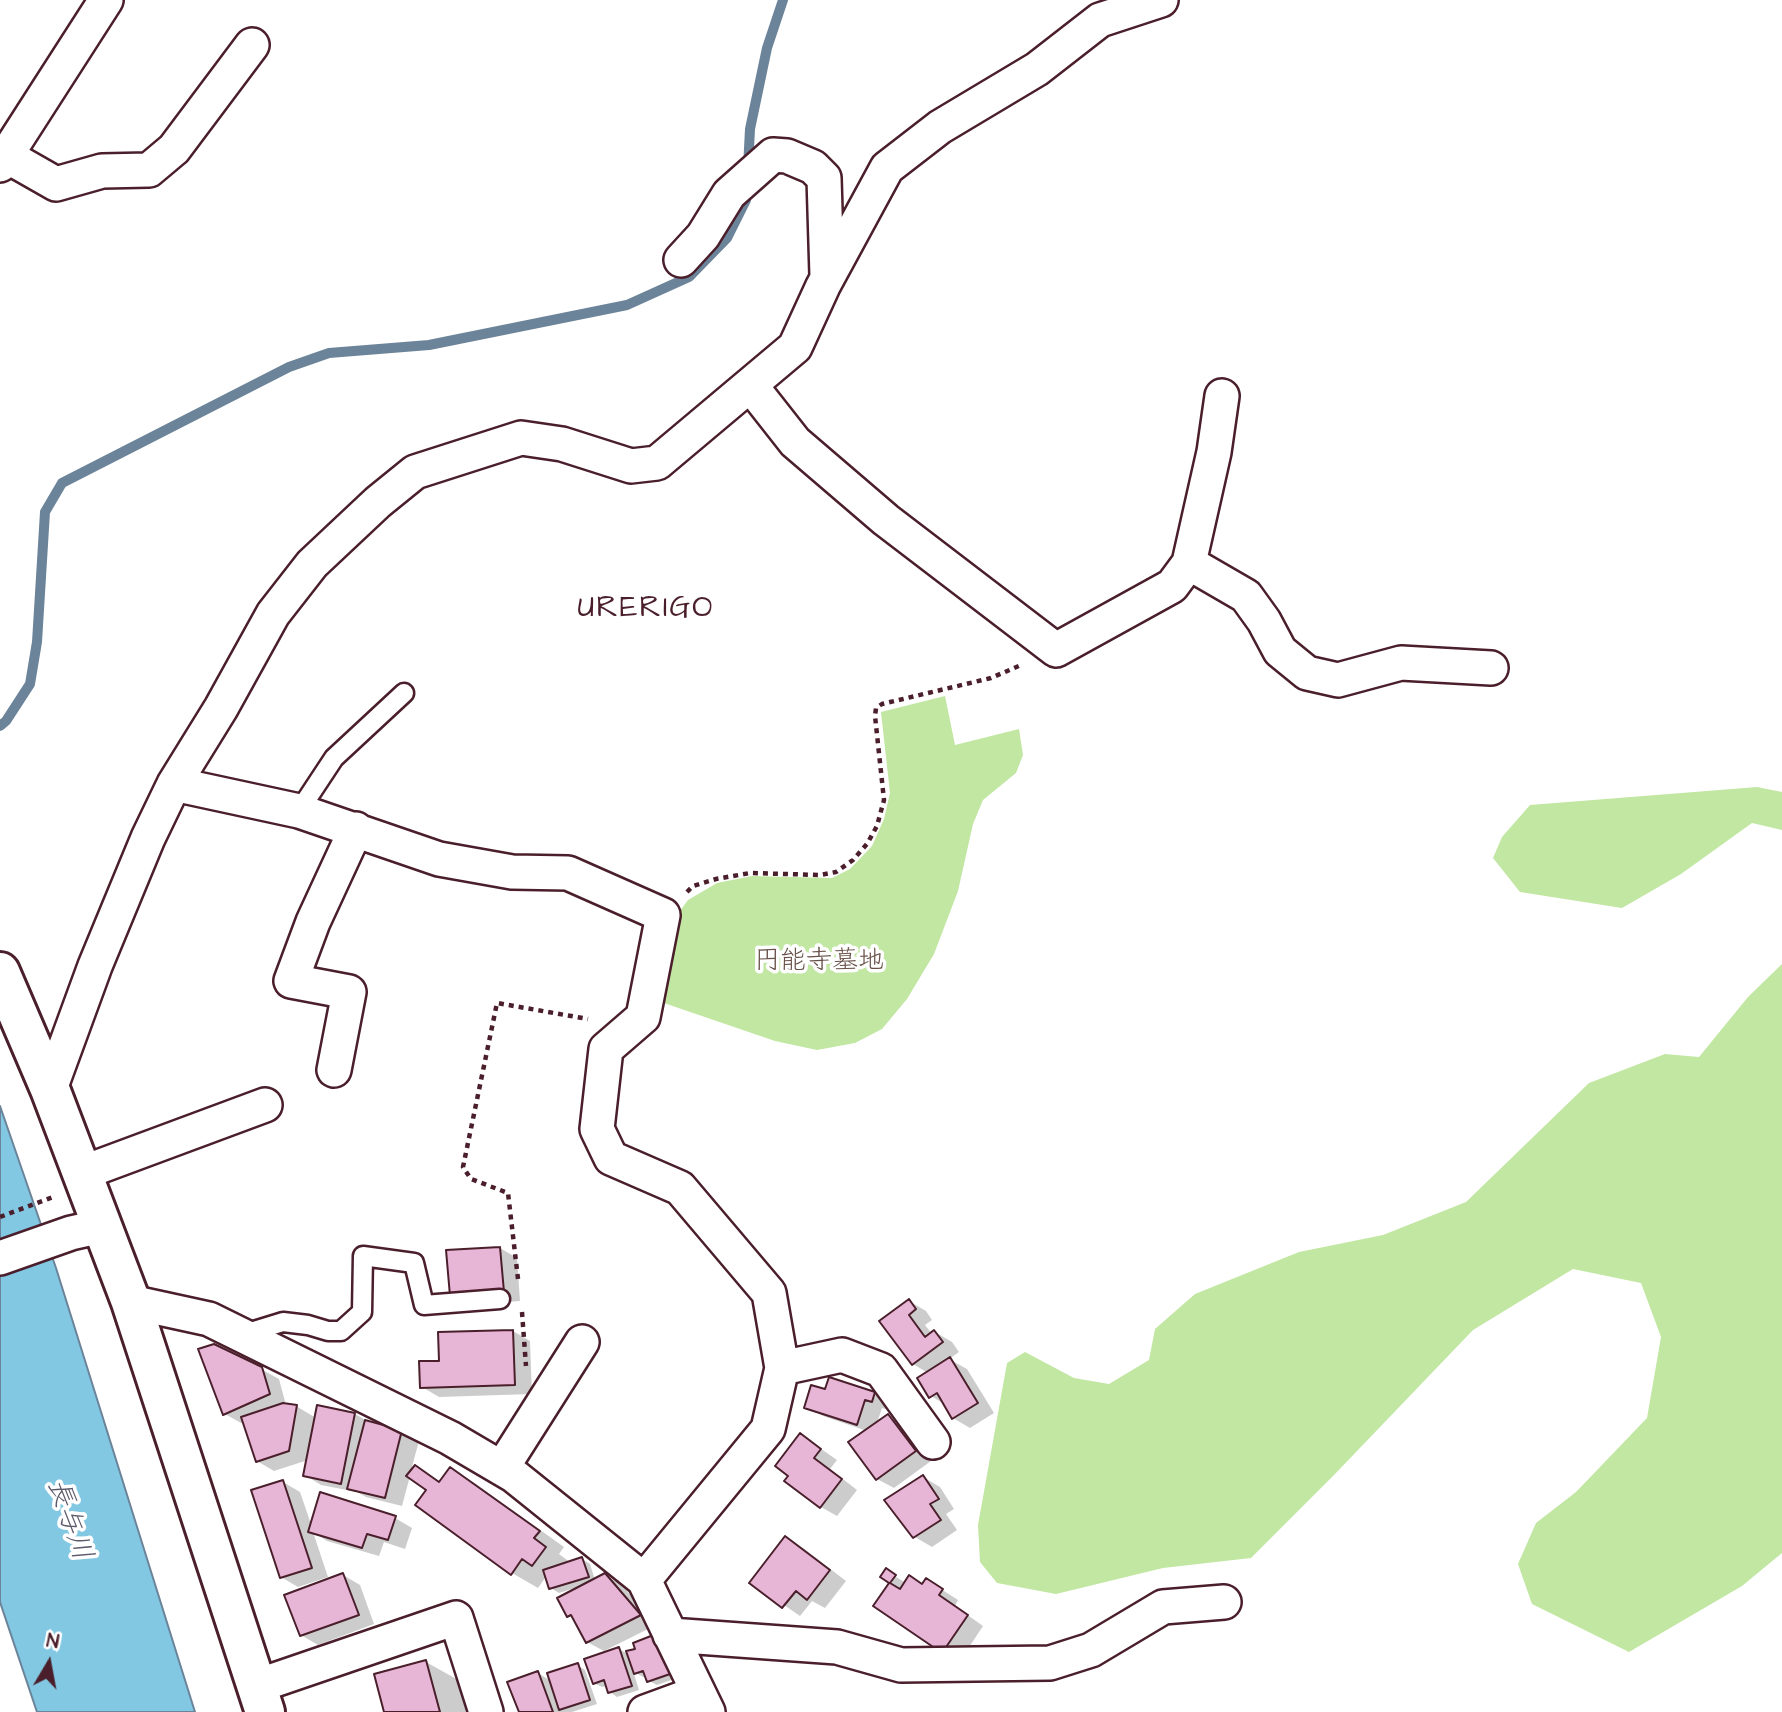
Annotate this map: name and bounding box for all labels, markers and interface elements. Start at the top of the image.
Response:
district label: URERIGO [578,592,714,628]
park label: 円能寺墓地 [754,947,884,979]
water label: 長与川 [38,1475,98,1565]
text: N [45,1627,61,1656]
north arrow [14,1628,84,1698]

